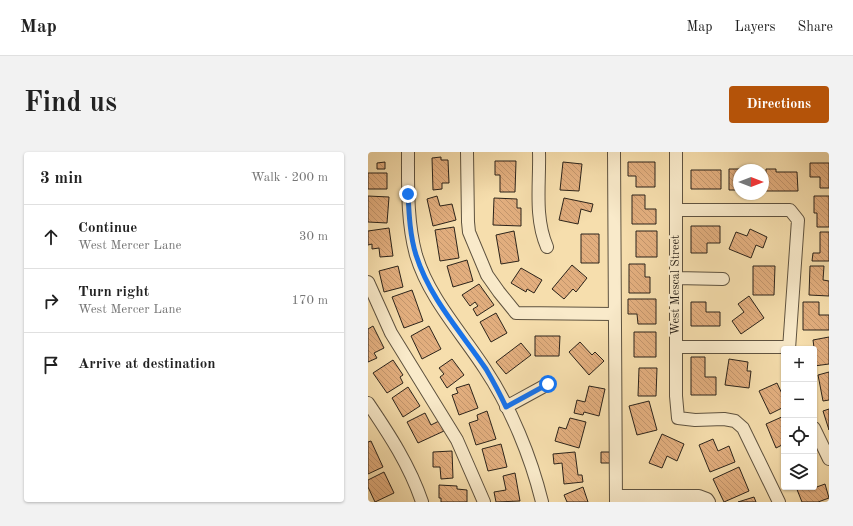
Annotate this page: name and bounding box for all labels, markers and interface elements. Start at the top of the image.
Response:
text: Map [20,18,57,37]
text: Map [687,20,713,34]
text: Layers [735,20,776,34]
text: Share [798,20,833,34]
button: Directions [729,86,829,123]
text: Find us [24,90,117,118]
north arrow [733,164,769,200]
text: 3 min [40,170,83,187]
text: Walk · 200 m [251,171,328,184]
route end [399,185,417,203]
text: Continue [78,221,137,236]
icon: ahead [40,226,62,248]
text: 30 m [299,230,328,243]
street label: West Mescal Street [670,235,682,335]
text: West Mercer Lane [78,239,181,252]
text: Turn right [78,285,149,300]
icon: right [40,290,62,312]
text: 170 m [291,294,328,307]
text: West Mercer Lane [78,303,181,316]
map controls [781,346,817,490]
button: + [781,346,817,382]
icon: arrive [40,354,62,376]
text: Arrive at destination [78,357,216,372]
route start [539,375,557,393]
button: − [781,382,817,418]
button: locate [781,418,817,454]
button: layers [781,454,817,490]

